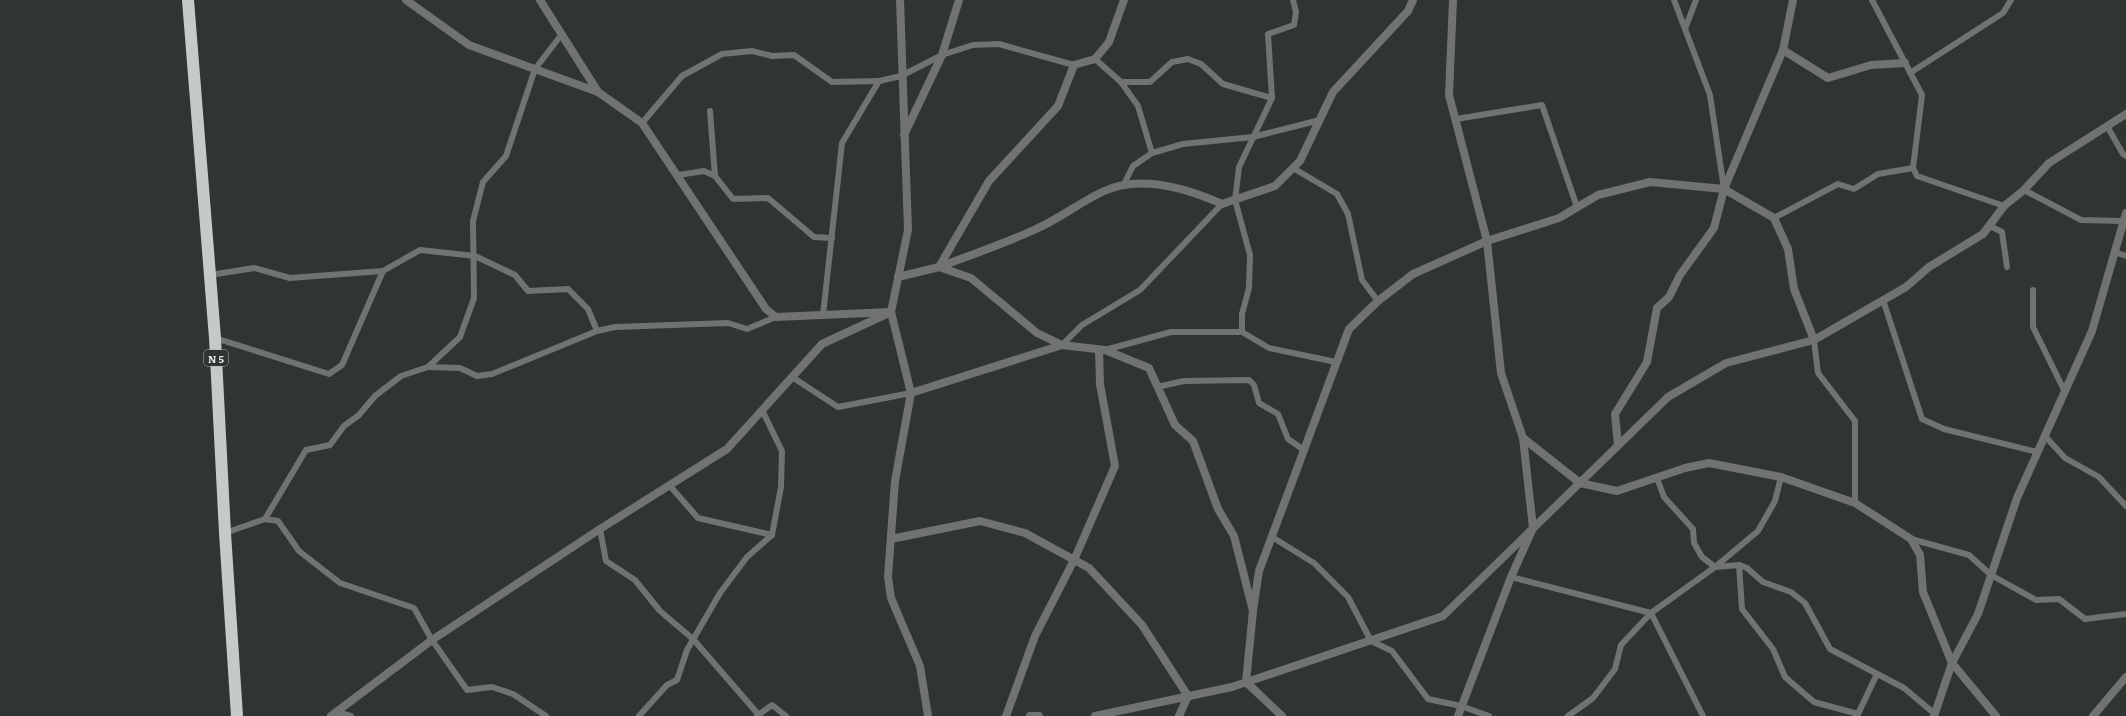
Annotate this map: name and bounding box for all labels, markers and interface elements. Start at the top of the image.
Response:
road number: N 5 [204,350,228,366]

